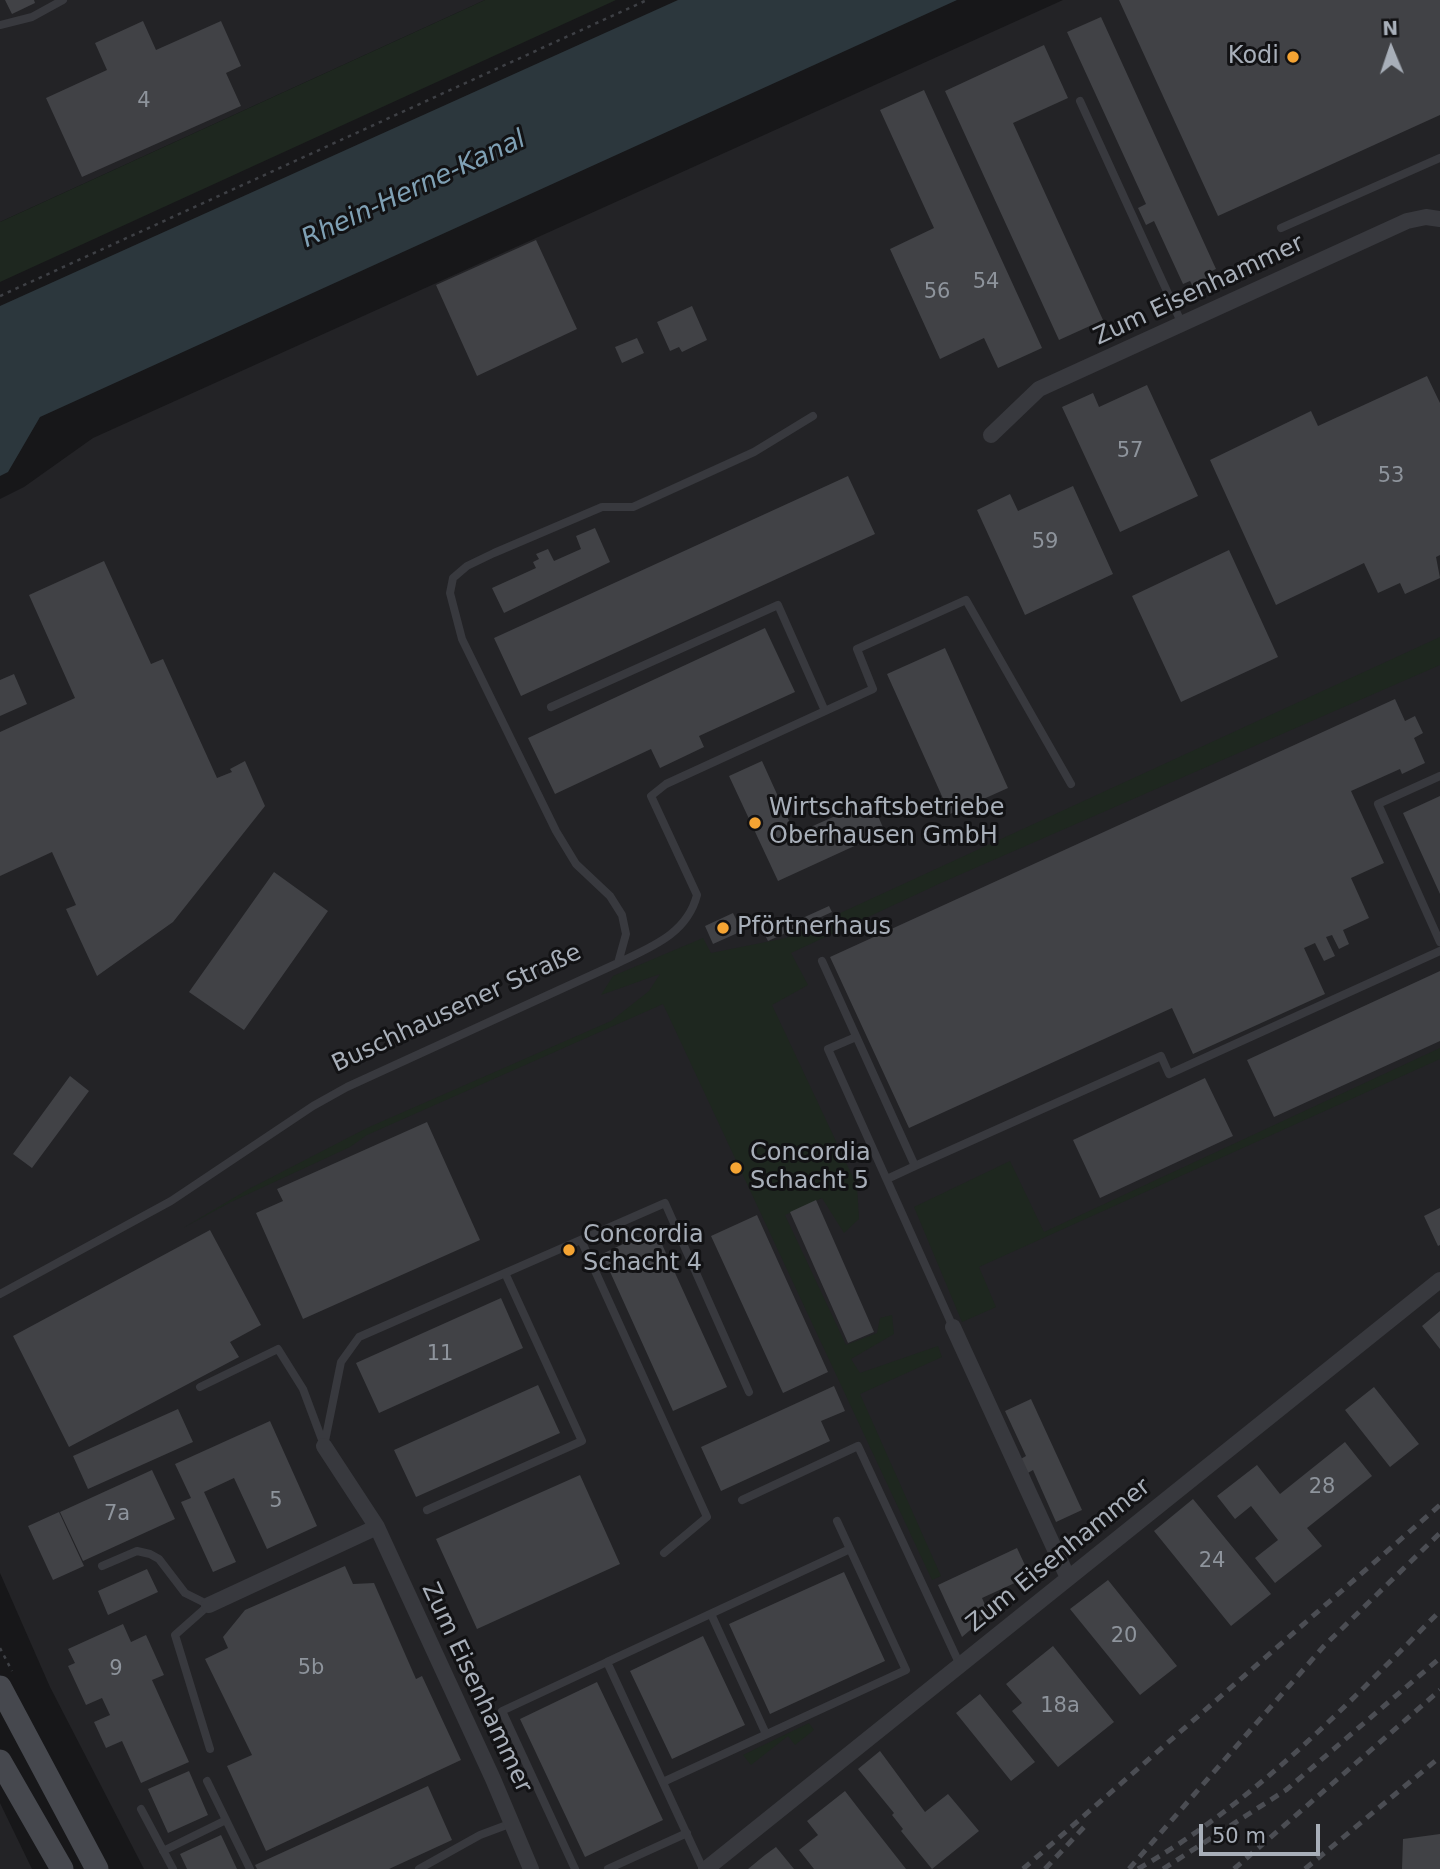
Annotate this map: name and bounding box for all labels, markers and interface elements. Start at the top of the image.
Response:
north arrow [1356,14,1426,84]
text: N [1382,17,1399,39]
place label: Kodi [1228,43,1279,71]
marker: Kodi [1285,49,1301,65]
house number: 4 [137,89,151,115]
water label: Rhein-Herne-Kanal [297,124,531,256]
street label: Zum Eisenhammer [1089,230,1309,352]
house number: 54 [973,270,999,296]
house number: 56 [924,280,950,306]
house number: 57 [1117,439,1143,465]
house number: 53 [1378,464,1404,490]
house number: 59 [1032,530,1058,556]
place label: Wirtschaftsbetriebe Oberhausen GmbH [769,795,1004,851]
marker: Wirtschaftsbetriebe Oberhausen GmbH [747,815,763,831]
place label: Pförtnerhaus [737,914,891,942]
marker: Pförtnerhaus [715,920,731,936]
street label: Buschhausener Straße [328,939,586,1079]
place label: Concordia Schacht 5 [750,1140,871,1196]
marker: Concordia Schacht 5 [728,1160,744,1176]
place label: Concordia Schacht 4 [583,1222,704,1278]
marker: Concordia Schacht 4 [561,1242,577,1258]
house number: 11 [427,1342,453,1368]
street label: Zum Eisenhammer [961,1473,1157,1639]
house number: 28 [1309,1475,1335,1501]
house number: 5 [269,1489,283,1515]
house number: 7a [104,1502,130,1528]
house number: 24 [1199,1549,1225,1575]
street label: Zum Eisenhammer [415,1578,537,1798]
house number: 20 [1111,1624,1137,1650]
house number: 5b [298,1656,324,1682]
house number: 9 [109,1657,123,1683]
house number: 18a [1040,1694,1080,1720]
scale bar [1202,1810,1323,1854]
text: 50 m [1212,1824,1266,1848]

